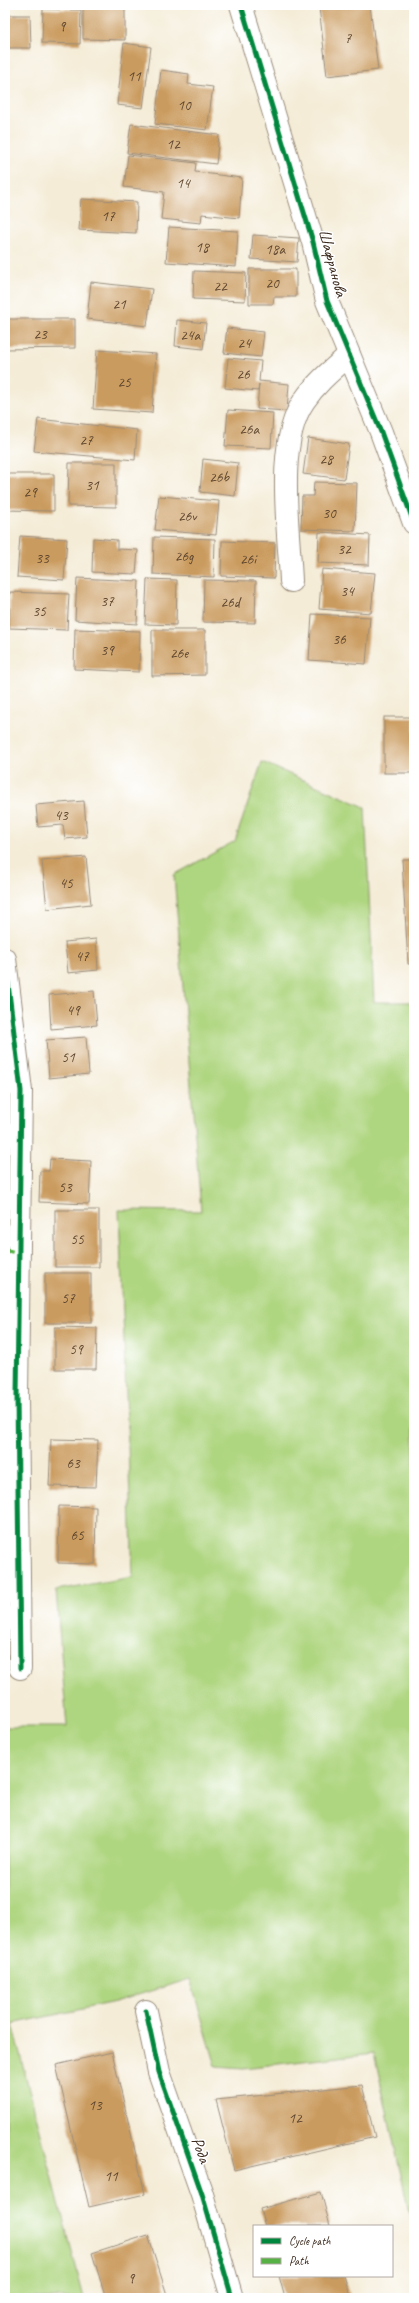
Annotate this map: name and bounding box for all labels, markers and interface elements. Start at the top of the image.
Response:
house number: 9 [59,17,67,36]
house number: 7 [345,29,353,48]
house number: 11 [127,67,142,86]
house number: 10 [177,96,192,115]
house number: 12 [166,135,181,154]
house number: 14 [176,174,191,193]
house number: 17 [101,207,116,226]
street label: Шафранова [314,227,353,301]
house number: 18 [195,238,210,257]
house number: 18a [265,240,286,259]
house number: 20 [265,274,280,293]
house number: 22 [213,277,228,296]
house number: 21 [112,295,127,314]
house number: 23 [33,325,48,344]
house number: 24a [180,326,201,345]
house number: 24 [237,334,252,353]
house number: 26 [236,365,251,384]
house number: 25 [117,373,132,392]
house number: 26a [239,420,260,439]
house number: 27 [79,431,94,450]
house number: 28 [319,450,334,469]
house number: 26b [209,468,230,487]
house number: 31 [85,476,100,495]
house number: 29 [23,483,38,502]
house number: 30 [322,504,337,523]
house number: 26v [178,507,198,526]
house number: 32 [337,540,352,559]
house number: 26g [175,547,194,566]
house number: 33 [35,549,50,568]
house number: 26i [240,550,258,569]
house number: 34 [340,582,355,601]
house number: 37 [100,592,115,611]
house number: 26d [220,593,242,612]
house number: 35 [32,602,47,621]
house number: 36 [332,630,347,649]
house number: 39 [100,641,115,660]
house number: 26e [170,644,189,663]
house number: 43 [54,806,69,825]
house number: 45 [59,874,74,893]
house number: 47 [75,947,90,966]
house number: 49 [66,1001,81,1020]
house number: 51 [61,1048,76,1067]
house number: 53 [58,1178,73,1197]
house number: 55 [70,1230,85,1249]
house number: 57 [61,1289,76,1308]
house number: 59 [69,1340,84,1359]
house number: 63 [66,1454,81,1473]
house number: 65 [70,1526,85,1545]
house number: 13 [88,2096,103,2115]
house number: 12 [288,2109,303,2128]
street label: Рода [187,2134,216,2167]
house number: 11 [104,2167,119,2186]
legend [253,2225,393,2277]
text: Cycle path [289,2233,331,2249]
text: Path [289,2253,309,2269]
house number: 9 [128,2269,136,2288]

